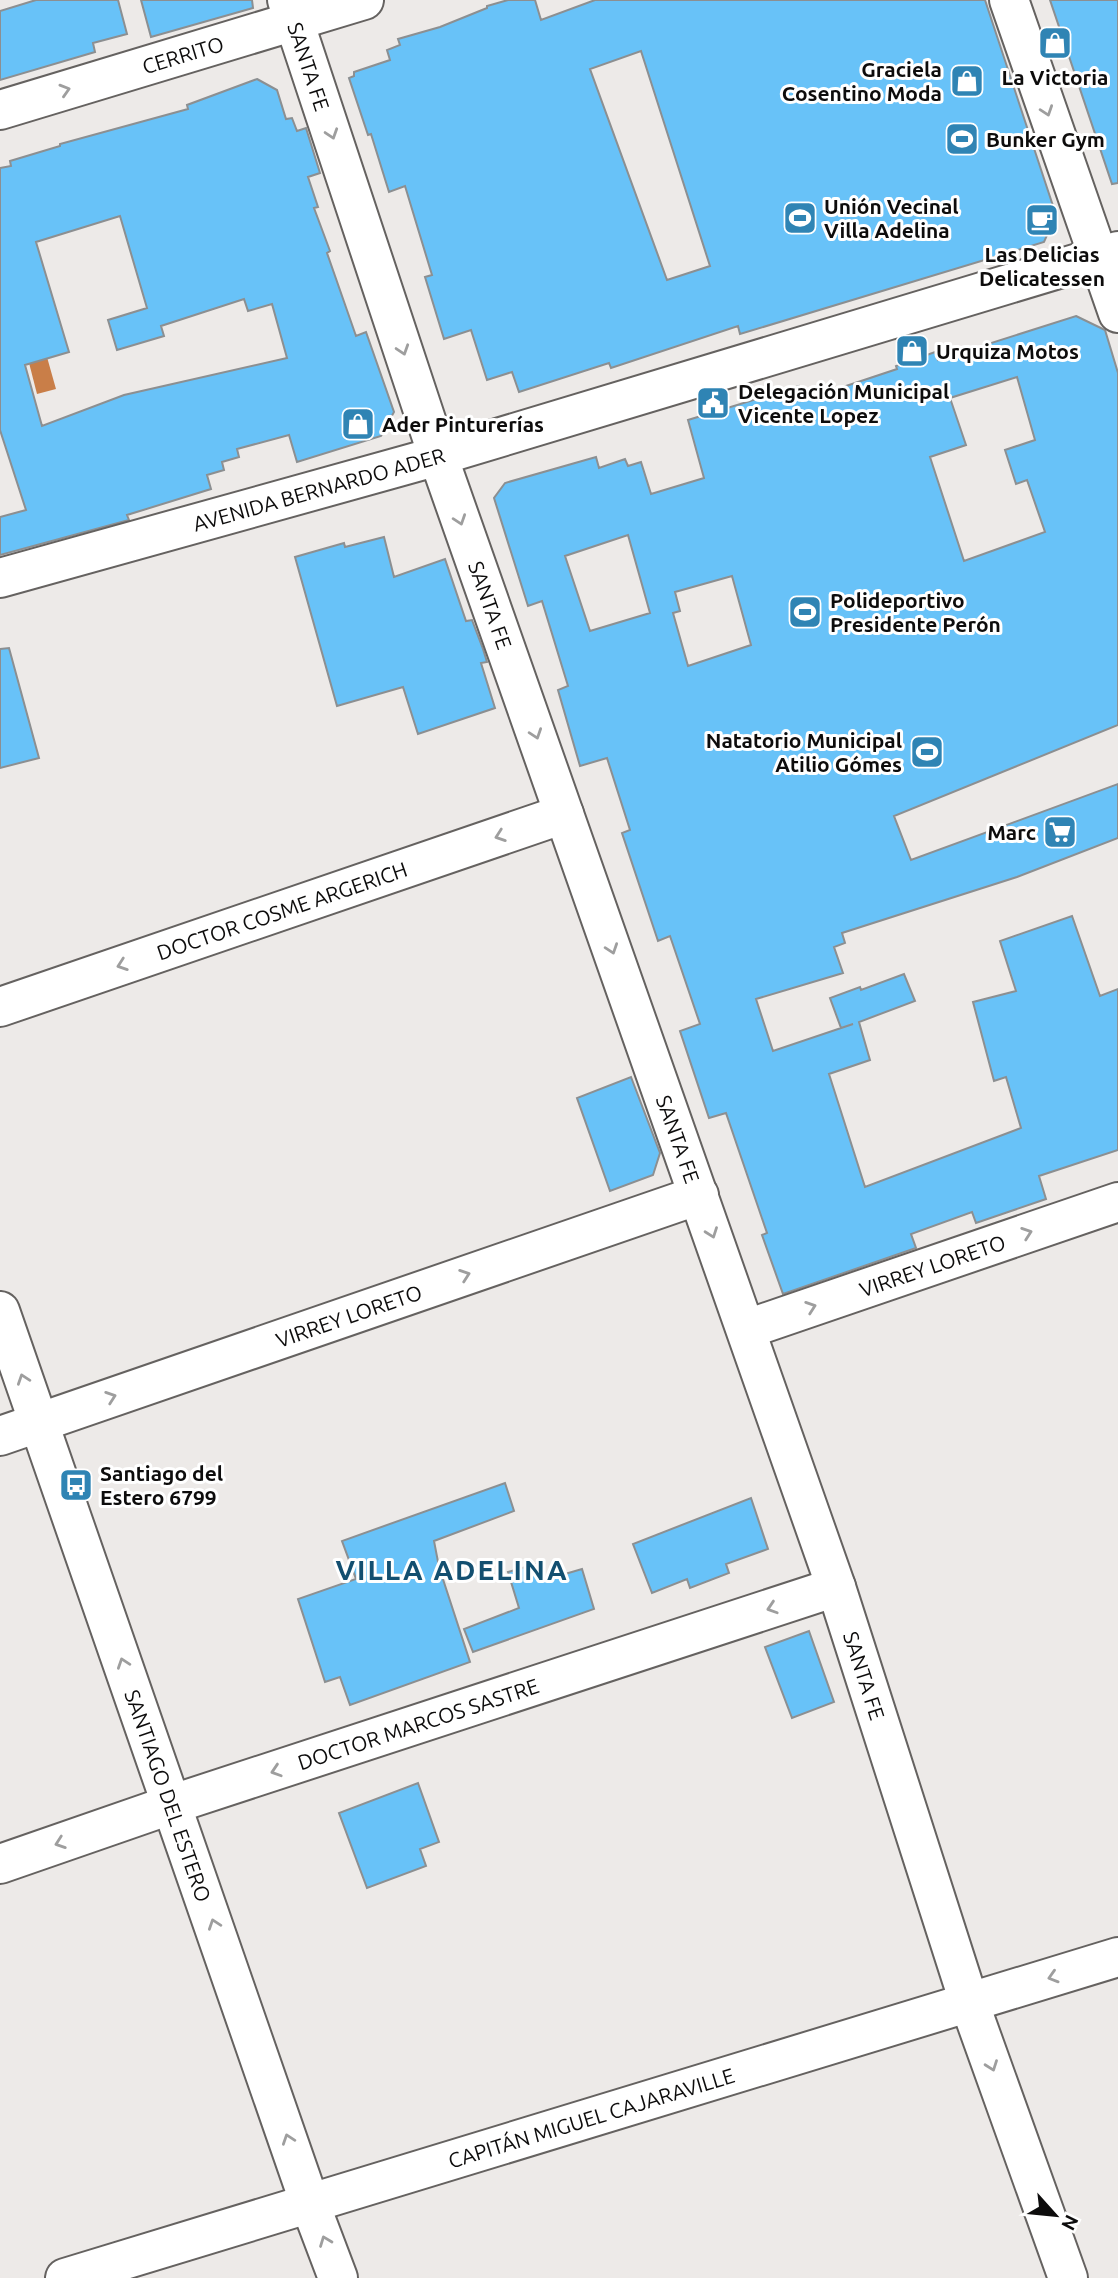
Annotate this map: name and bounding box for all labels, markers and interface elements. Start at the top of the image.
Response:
street label: SANTA FE [283,19,335,114]
shop icon: La Victoria [1036,24,1074,62]
street label: CERRITO [139,31,226,78]
place label: Graciela Cosentino Moda [782,57,942,105]
shop icon: Graciela Cosentino Moda [948,62,986,100]
place label: La Victoria [1002,65,1108,89]
one-way arrow [59,84,71,99]
one-way arrow [1039,104,1053,116]
sports icon: Bunker Gym [943,120,981,158]
place label: Bunker Gym [986,127,1105,151]
one-way arrow [323,128,338,140]
place label: Unión Vecinal Villa Adelina [824,194,959,242]
sports icon: Unión Vecinal Villa Adelina [781,199,819,237]
cafe icon: Las Delicias Delicatessen [1023,201,1061,239]
place label: Las Delicias Delicatessen [979,242,1105,290]
shop icon: Urquiza Motos [893,332,931,370]
place label: Urquiza Motos [936,339,1079,363]
one-way arrow [395,344,409,356]
place label: Delegación Municipal Vicente Lopez [738,379,949,427]
public building icon: Delegación Municipal Vicente Lopez [694,384,732,422]
shop icon: Ader Pinturerías [339,405,377,443]
place label: Ader Pinturerías [382,412,544,436]
street label: AVENIDA BERNARDO ADER [190,443,448,536]
one-way arrow [452,513,466,525]
street label: SANTA FE [464,558,517,652]
place label: Polideportivo Presidente Perón [830,588,1001,636]
sports icon: Polideportivo Presidente Perón [786,593,824,631]
one-way arrow [528,728,542,740]
place label: Natatorio Municipal Atilio Gómes [706,728,902,776]
sports icon: Natatorio Municipal Atilio Gómes [908,733,946,771]
supermarket icon: Marc [1041,813,1079,851]
place label: Marc [987,820,1036,844]
one-way arrow [494,828,506,843]
street label: DOCTOR COSME ARGERICH [154,857,410,964]
one-way arrow [604,942,618,955]
one-way arrow [116,957,129,971]
street label: SANTA FE [652,1092,705,1186]
one-way arrow [704,1226,718,1238]
one-way arrow [1020,1227,1032,1241]
street label: VIRREY LORETO [856,1229,1009,1302]
one-way arrow [458,1269,470,1283]
street label: VIRREY LORETO [273,1280,425,1352]
one-way arrow [805,1301,817,1315]
one-way arrow [17,1373,31,1385]
one-way arrow [104,1391,116,1405]
place label: Santiago del Estero 6799 [100,1461,223,1509]
bus stop icon: Santiago del Estero 6799 [57,1466,95,1504]
district label: VILLA ADELINA [335,1554,569,1585]
one-way arrow [766,1600,778,1614]
street label: SANTA FE [839,1628,890,1723]
one-way arrow [117,1657,131,1669]
street label: DOCTOR MARCOS SASTRE [295,1673,542,1774]
street label: SANTIAGO DEL ESTERO [120,1686,216,1905]
one-way arrow [270,1763,283,1777]
one-way arrow [55,1835,67,1849]
one-way arrow [208,1918,222,1930]
one-way arrow [1047,1969,1059,1983]
one-way arrow [984,2060,998,2072]
street label: CAPITÁN MIGUEL CAJARAVILLE [445,2063,737,2173]
one-way arrow [282,2133,296,2146]
north arrow [1020,2180,1090,2250]
text: N [1057,2211,1083,2234]
one-way arrow [319,2235,333,2247]

